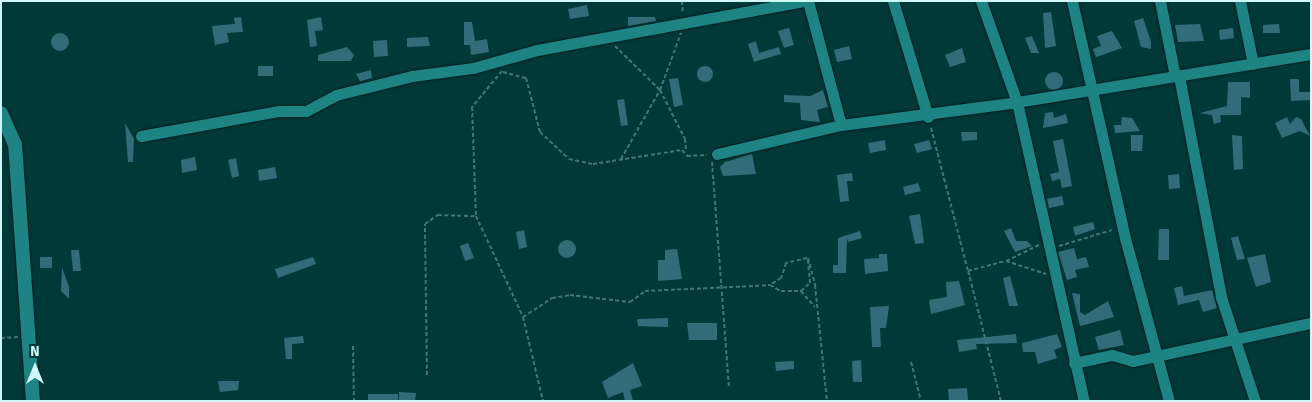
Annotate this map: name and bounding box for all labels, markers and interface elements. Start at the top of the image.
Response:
north arrow [10,342,60,392]
text: N [30,343,40,360]

